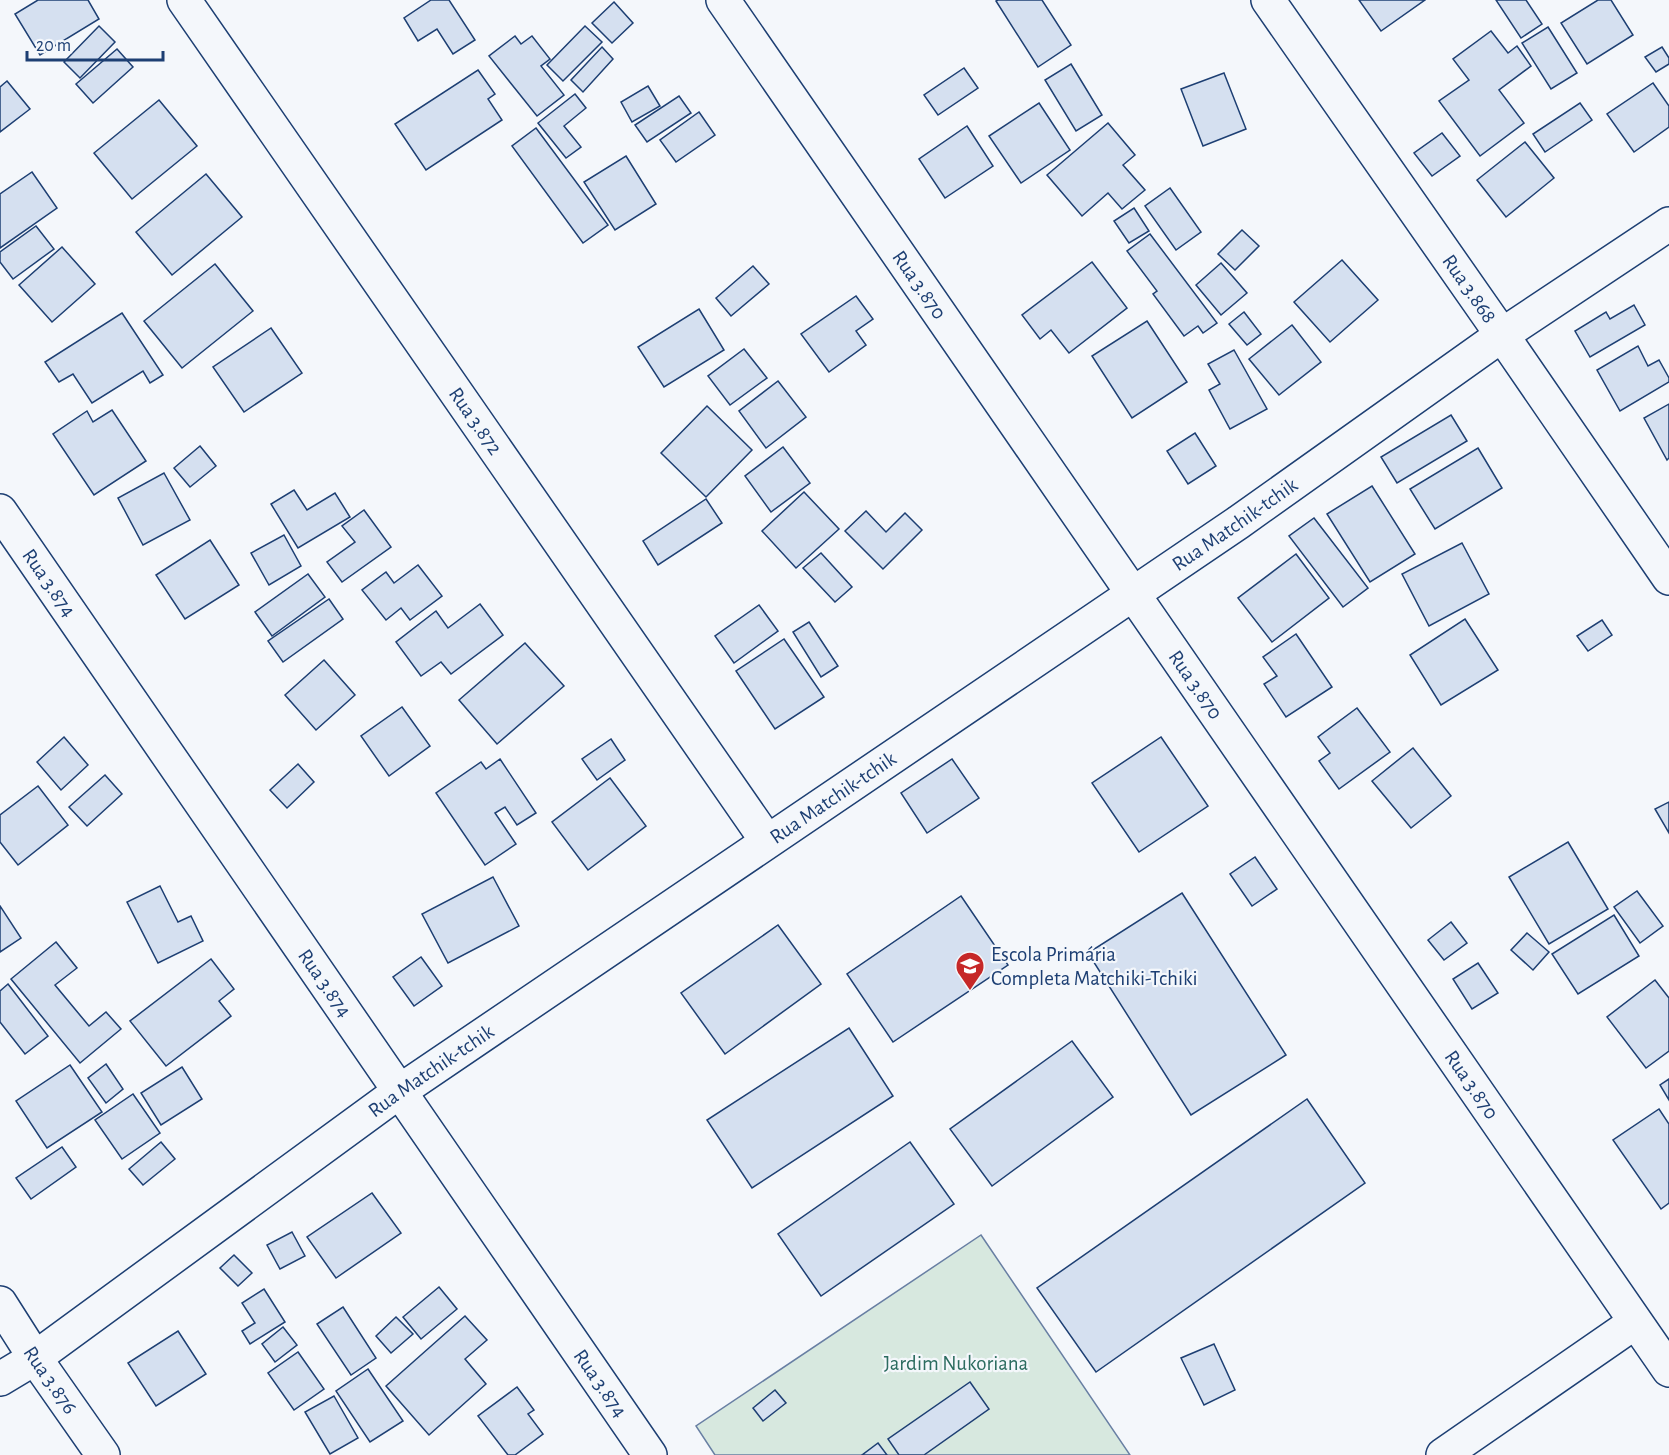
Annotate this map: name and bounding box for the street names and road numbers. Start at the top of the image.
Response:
street label: Rua 3.870 [889,246,951,323]
street label: Rua 3.868 [1439,250,1501,327]
street label: Rua 3.872 [445,383,506,458]
street label: Rua Matchik-tchik [1168,473,1302,575]
street label: Rua 3.874 [19,545,80,621]
street label: Rua 3.870 [1165,646,1227,723]
street label: Rua Matchik-tchik [766,747,900,847]
street label: Rua 3.874 [294,945,356,1021]
street label: Rua Matchik-tchik [364,1020,498,1121]
street label: Rua 3.870 [1441,1046,1503,1123]
street label: Rua 3.876 [20,1342,81,1418]
street label: Rua 3.874 [570,1345,631,1421]

